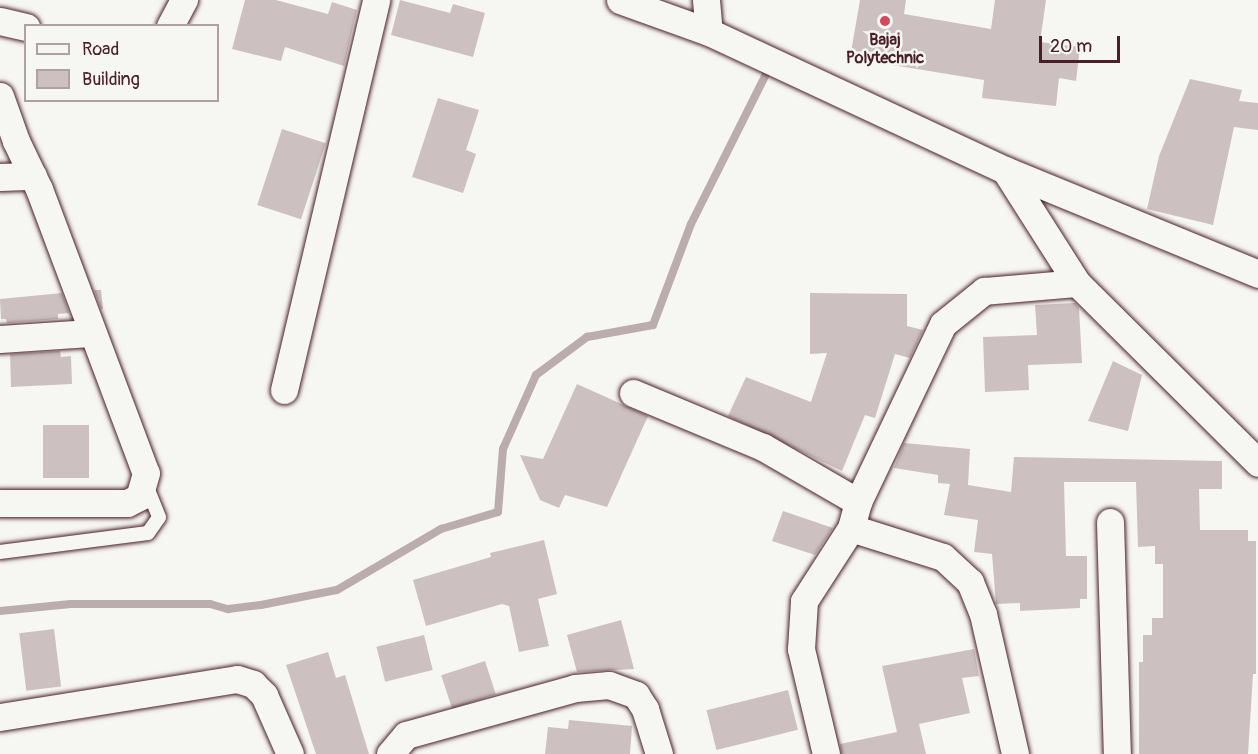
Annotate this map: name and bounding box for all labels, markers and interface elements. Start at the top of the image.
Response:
marker: Bajaj Polytechnic [878,14,892,28]
legend [24,24,219,102]
scale bar [1042,24,1123,62]
place label: Bajaj Polytechnic [846,30,924,68]
text: 20 m [1050,35,1092,58]
text: Road [82,38,119,61]
text: Building [82,68,140,91]

